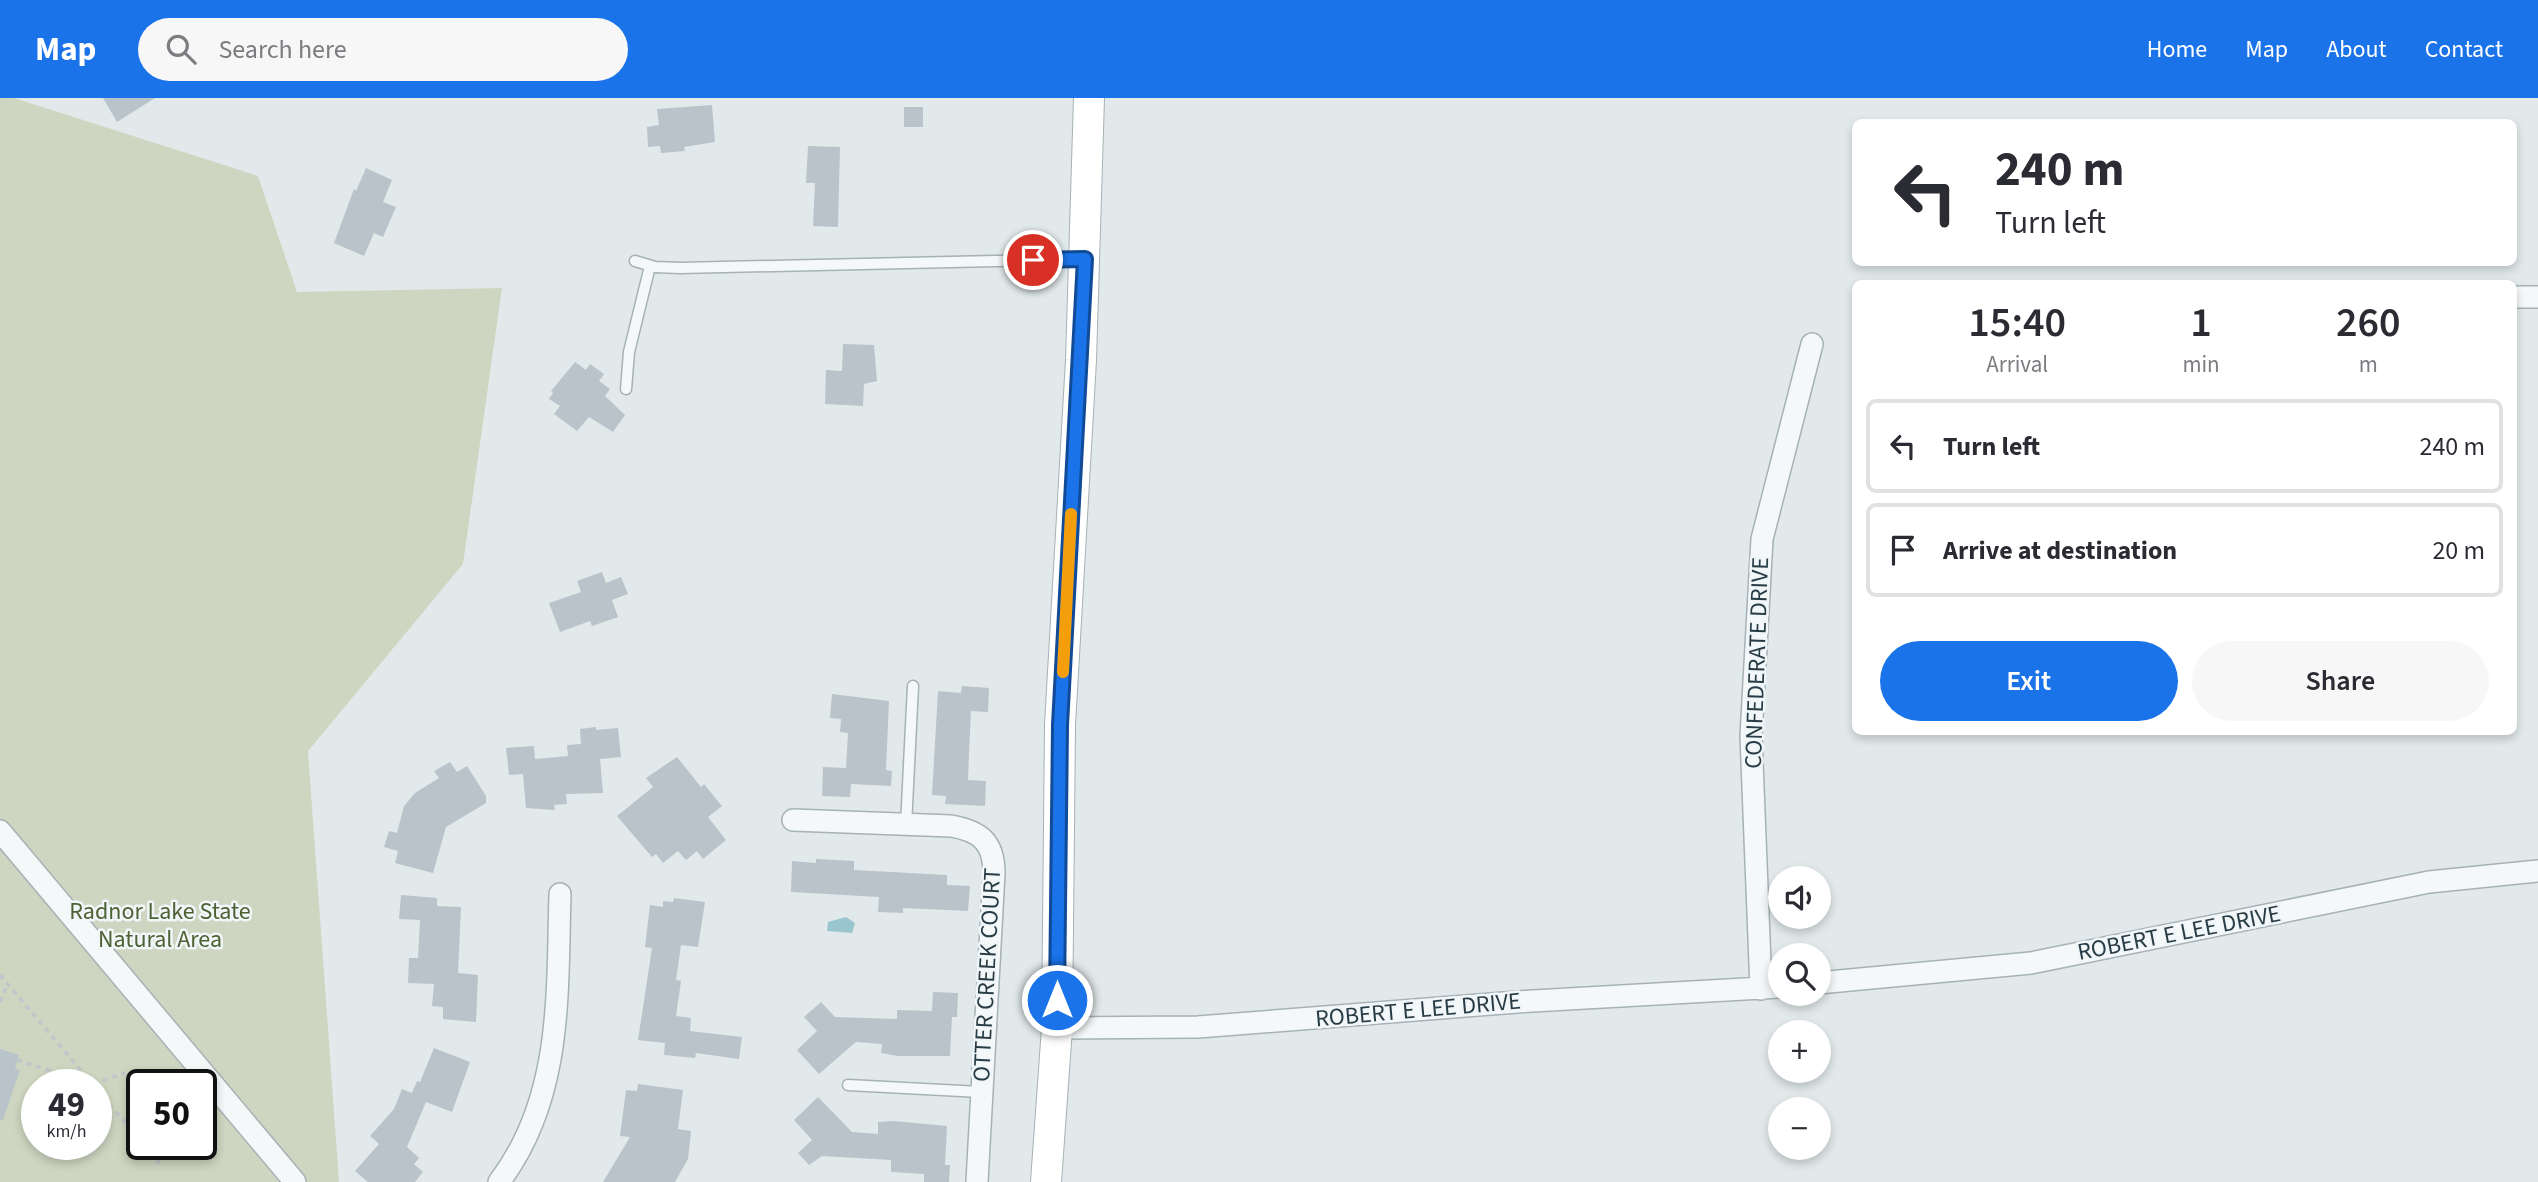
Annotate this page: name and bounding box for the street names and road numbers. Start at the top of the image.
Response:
street label: CONFEDERATE DRIVE [1736,557,1778,769]
street label: OTTER CREEK COURT [964,867,1010,1083]
street label: ROBERT E LEE DRIVE [2074,896,2284,970]
street label: ROBERT E LEE DRIVE [1314,984,1522,1036]

